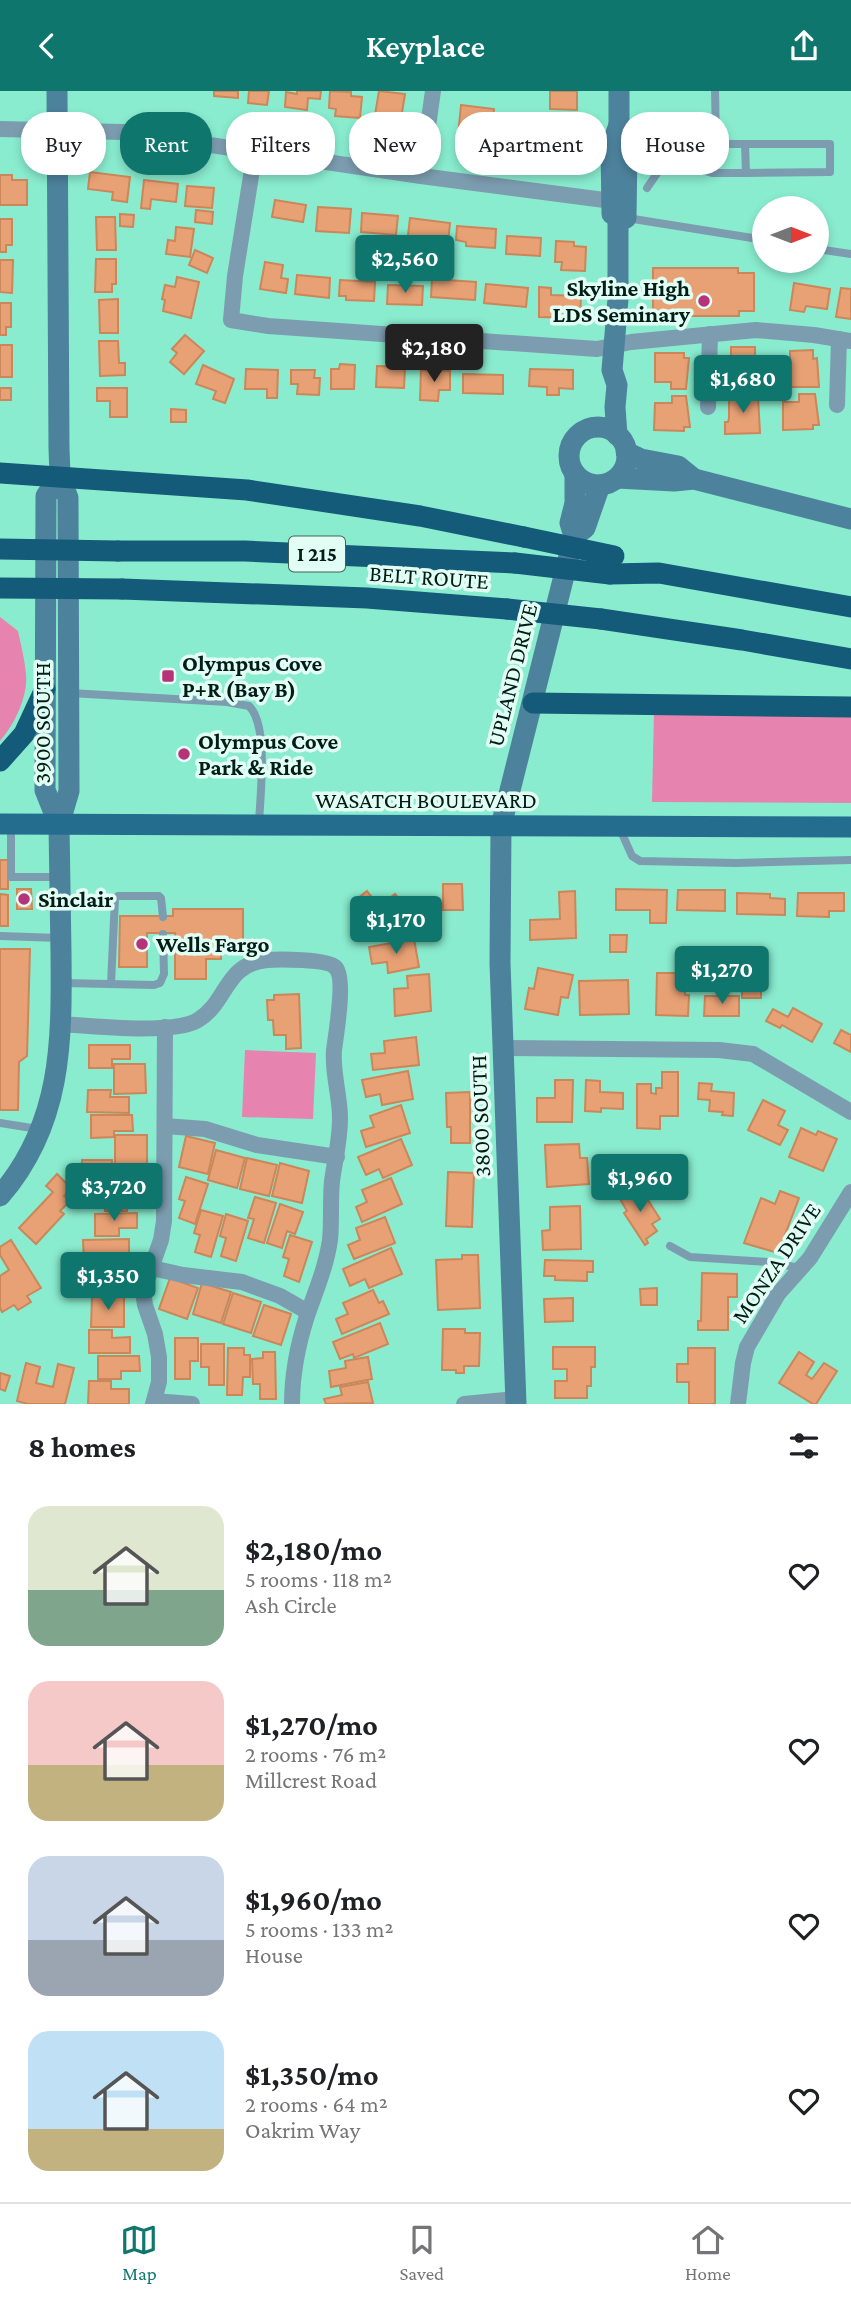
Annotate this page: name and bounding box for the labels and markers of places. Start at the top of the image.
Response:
pin: $2,560 [348,235,462,295]
place label: Skyline High LDS Seminary [553,275,691,327]
marker: Skyline High LDS Seminary [696,293,712,309]
pin: $2,180 [377,324,491,384]
pin: $1,680 [686,355,800,415]
place label: Olympus Cove P+R (Bay B) [182,650,322,703]
marker: Olympus Cove P+R (Bay B) [160,668,176,684]
place label: Olympus Cove Park & Ride [198,728,338,780]
marker: Olympus Cove Park & Ride [176,746,192,762]
place label: Sinclair [38,886,113,912]
marker: Sinclair [16,891,32,907]
pin: $1,170 [339,897,453,956]
place label: Wells Fargo [155,931,269,957]
marker: Wells Fargo [134,936,150,952]
pin: $1,270 [665,947,779,1006]
pin: $1,960 [583,1155,697,1214]
pin: $3,720 [57,1163,171,1223]
pin: $1,350 [51,1253,165,1312]

